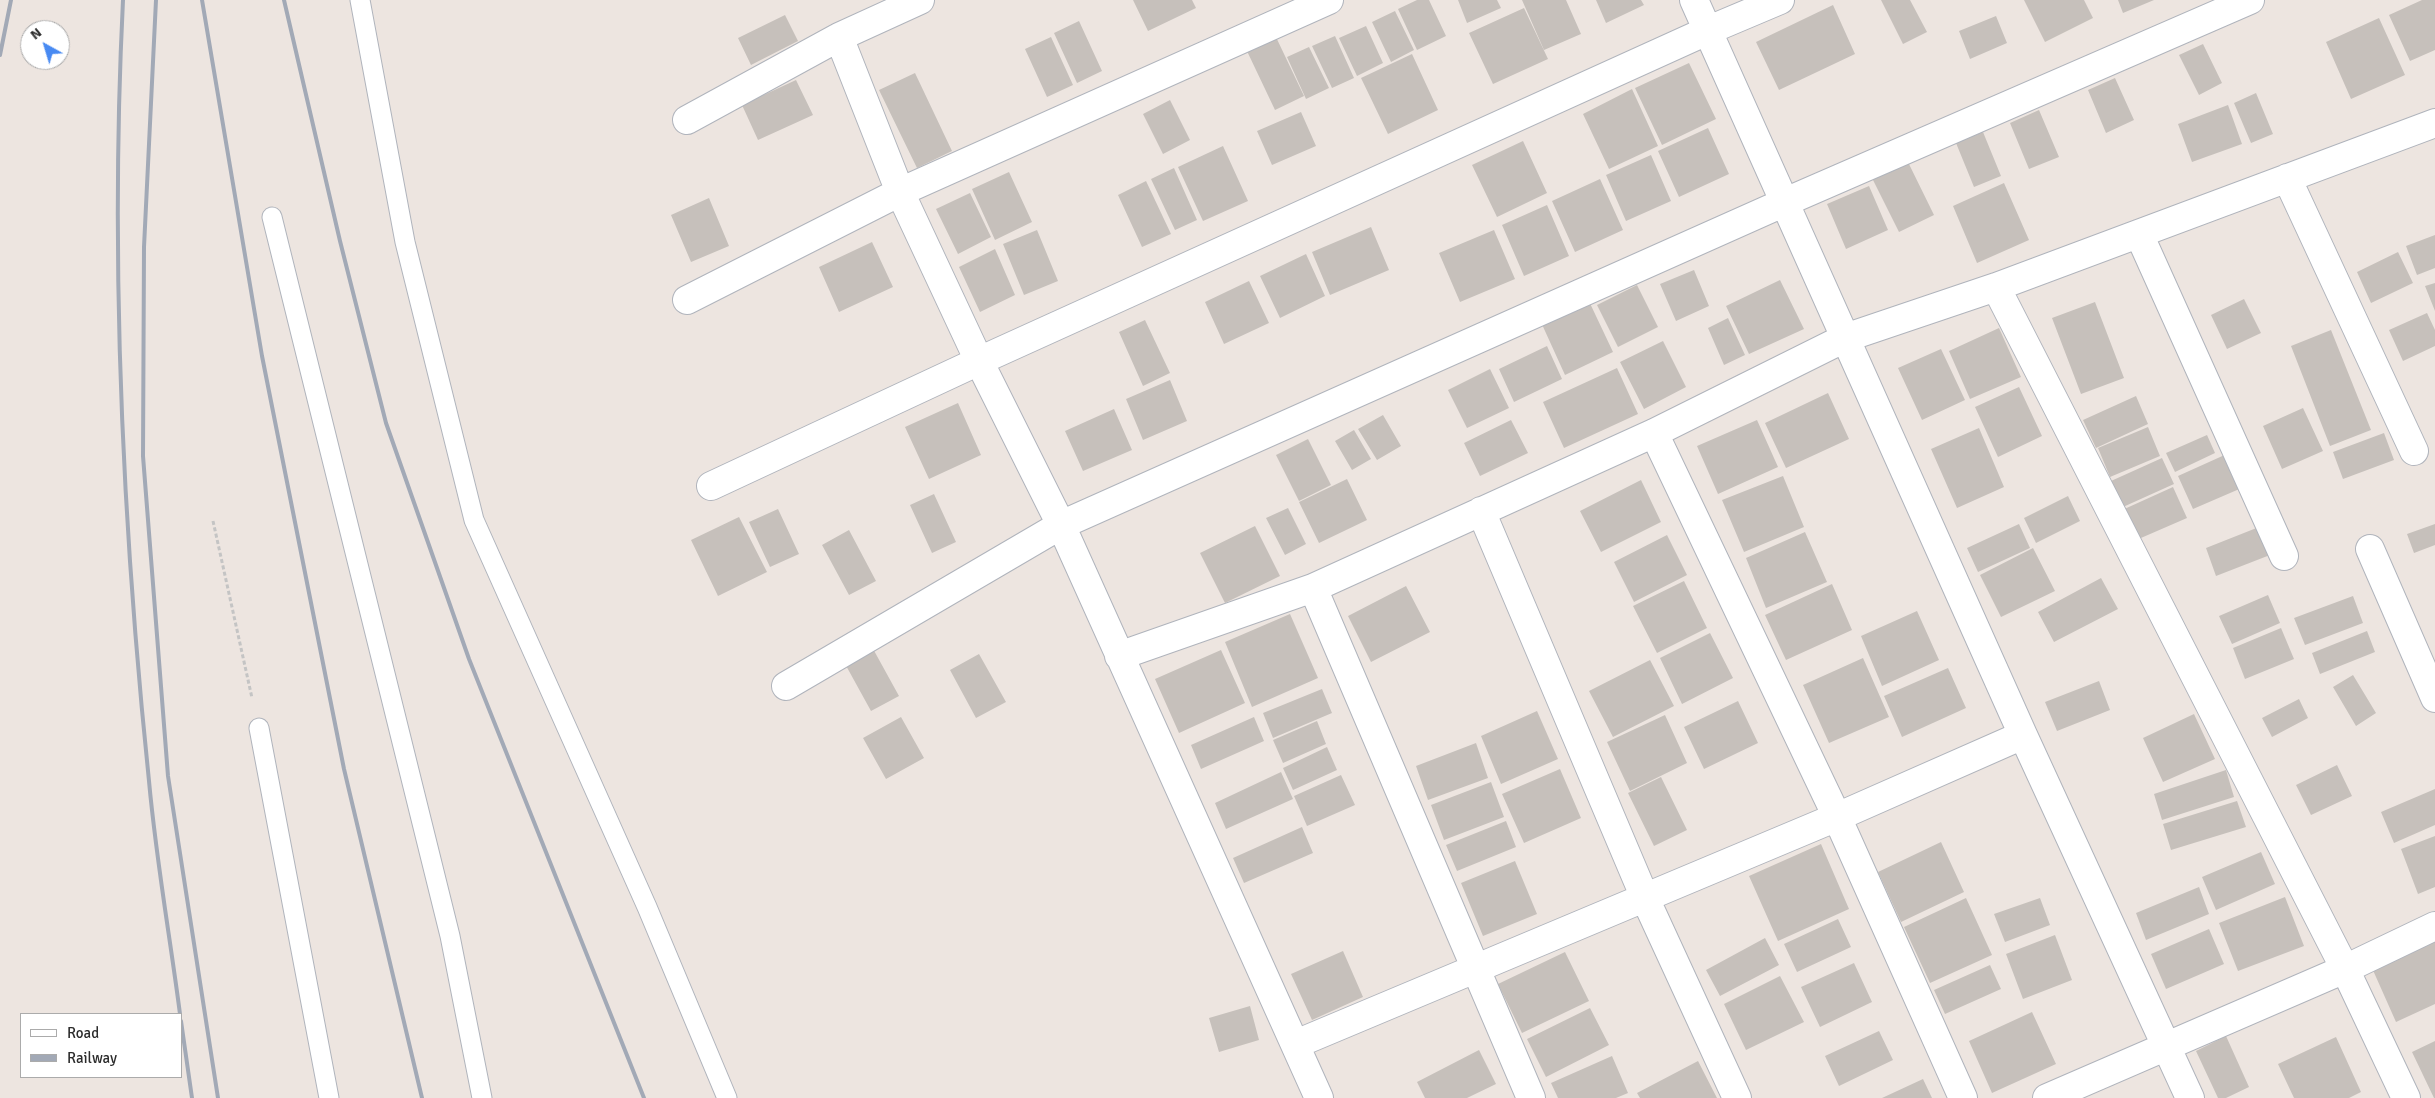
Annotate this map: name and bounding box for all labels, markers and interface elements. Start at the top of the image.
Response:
north arrow [20,20,70,70]
text: N [27,24,45,43]
legend [20,1013,182,1078]
text: Road [67,1024,99,1042]
text: Railway [67,1049,117,1067]

